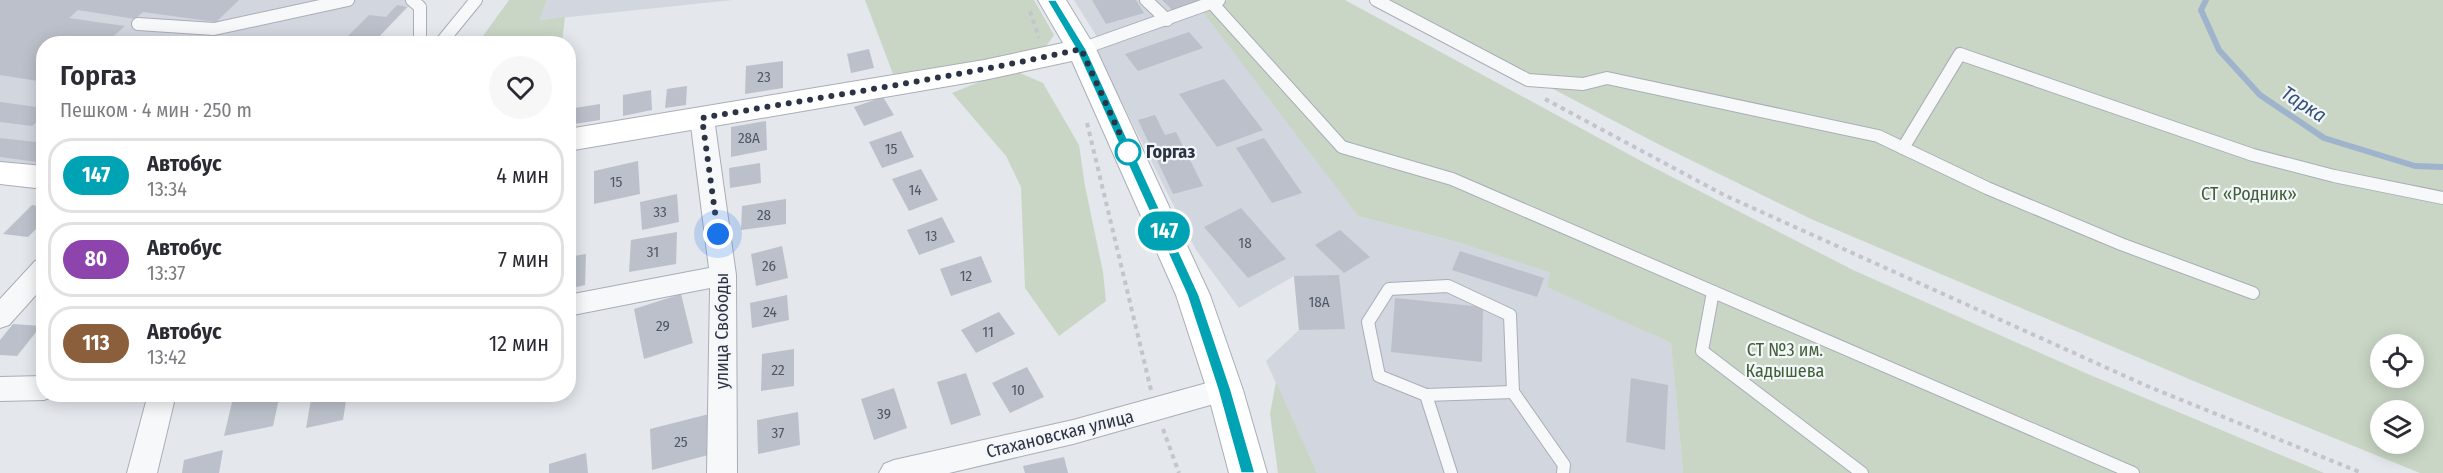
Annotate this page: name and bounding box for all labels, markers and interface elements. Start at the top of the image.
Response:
button: heart [489,56,552,119]
text: Горгаз [60,59,137,92]
house number: 23 [757,68,771,86]
water label: Тарка [2277,81,2331,127]
text: Пешком · 4 мин · 250 m [60,98,252,122]
house number: 28А [738,129,760,147]
marker: Горгаз [1115,139,1141,165]
house number: 15 [885,140,897,158]
place label: Горгаз [1146,141,1195,163]
text: Автобус [147,150,222,177]
text: 147 [82,162,110,188]
text: 4 мин [496,162,549,189]
house number: 15 [610,173,622,191]
text: 13:34 [147,177,187,201]
house number: 14 [908,181,922,199]
park label: СТ «Родник» [2201,183,2297,205]
house number: 33 [653,203,667,221]
house number: 28 [757,206,771,224]
line badge: 147 [1130,212,1198,250]
text: 147 [1150,218,1178,244]
your location [703,219,733,249]
house number: 13 [925,227,938,245]
text: Автобус [147,234,222,261]
house number: 18 [1238,234,1252,252]
house number: 31 [647,243,659,261]
text: 80 [85,246,107,272]
text: 7 мин [498,246,549,273]
house number: 26 [762,257,776,275]
text: 13:37 [147,261,185,285]
house number: 12 [960,267,973,285]
street label: улица Свободы [711,273,733,389]
house number: 18А [1308,293,1330,311]
house number: 24 [763,303,777,321]
house number: 29 [656,317,670,335]
text: Автобус [147,318,222,345]
house number: 11 [982,323,994,341]
text: 113 [82,330,110,356]
text: 12 мин [489,330,549,357]
map controls [2370,334,2424,454]
button: locate [2370,334,2424,388]
park label: СТ №3 им. Кадышева [1746,339,1825,382]
text: 13:42 [147,345,186,369]
house number: 22 [771,361,785,379]
house number: 10 [1011,381,1025,399]
button: layers [2370,400,2424,454]
house number: 39 [877,405,891,423]
street label: Стахановская улица [984,405,1136,463]
house number: 37 [772,424,784,442]
house number: 25 [674,433,688,451]

